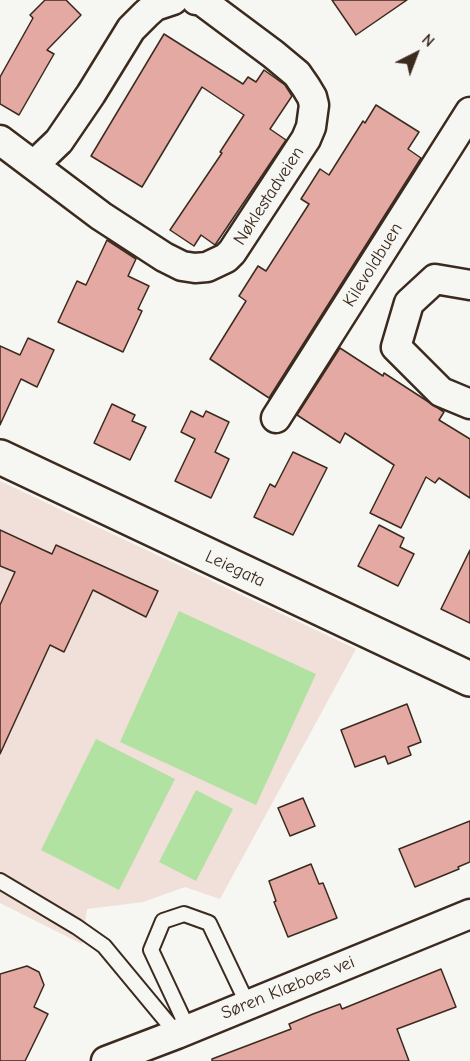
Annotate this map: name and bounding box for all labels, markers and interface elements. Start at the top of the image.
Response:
north arrow [386,24,446,84]
text: N [418,30,438,51]
street label: Nøklestadveien [229,143,309,249]
street label: Kilevoldbuen [339,219,407,311]
street label: Leiegata [202,546,268,592]
street label: Søren Klæboes vei [218,951,358,1025]

